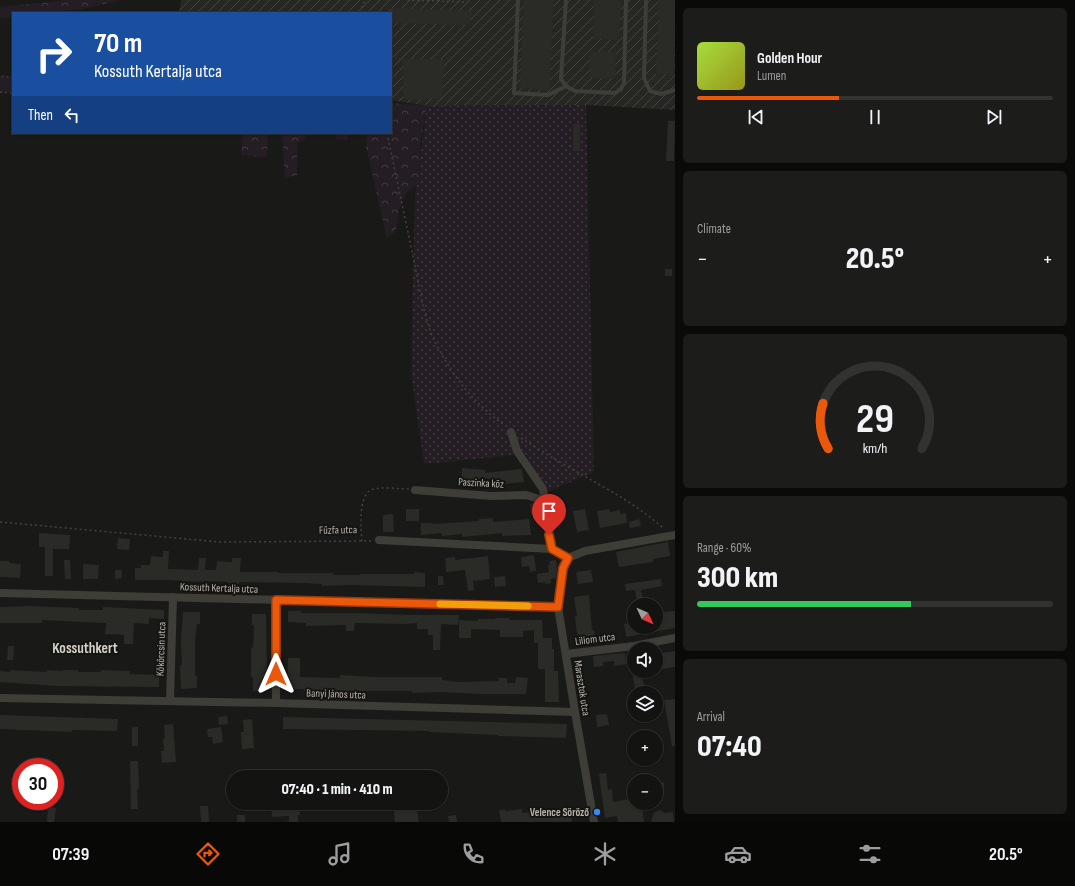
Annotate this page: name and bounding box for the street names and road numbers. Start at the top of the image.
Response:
street label: Paszinka köz [458,475,504,491]
street label: Fűzfa utca [319,523,357,537]
street label: Kossuth Kertalja utca [180,580,258,596]
street label: Kökörcsin utca [154,622,168,676]
street label: Liliom utca [574,630,616,648]
street label: Marasztok utca [571,659,593,717]
street label: Banyi János utca [306,686,366,702]

